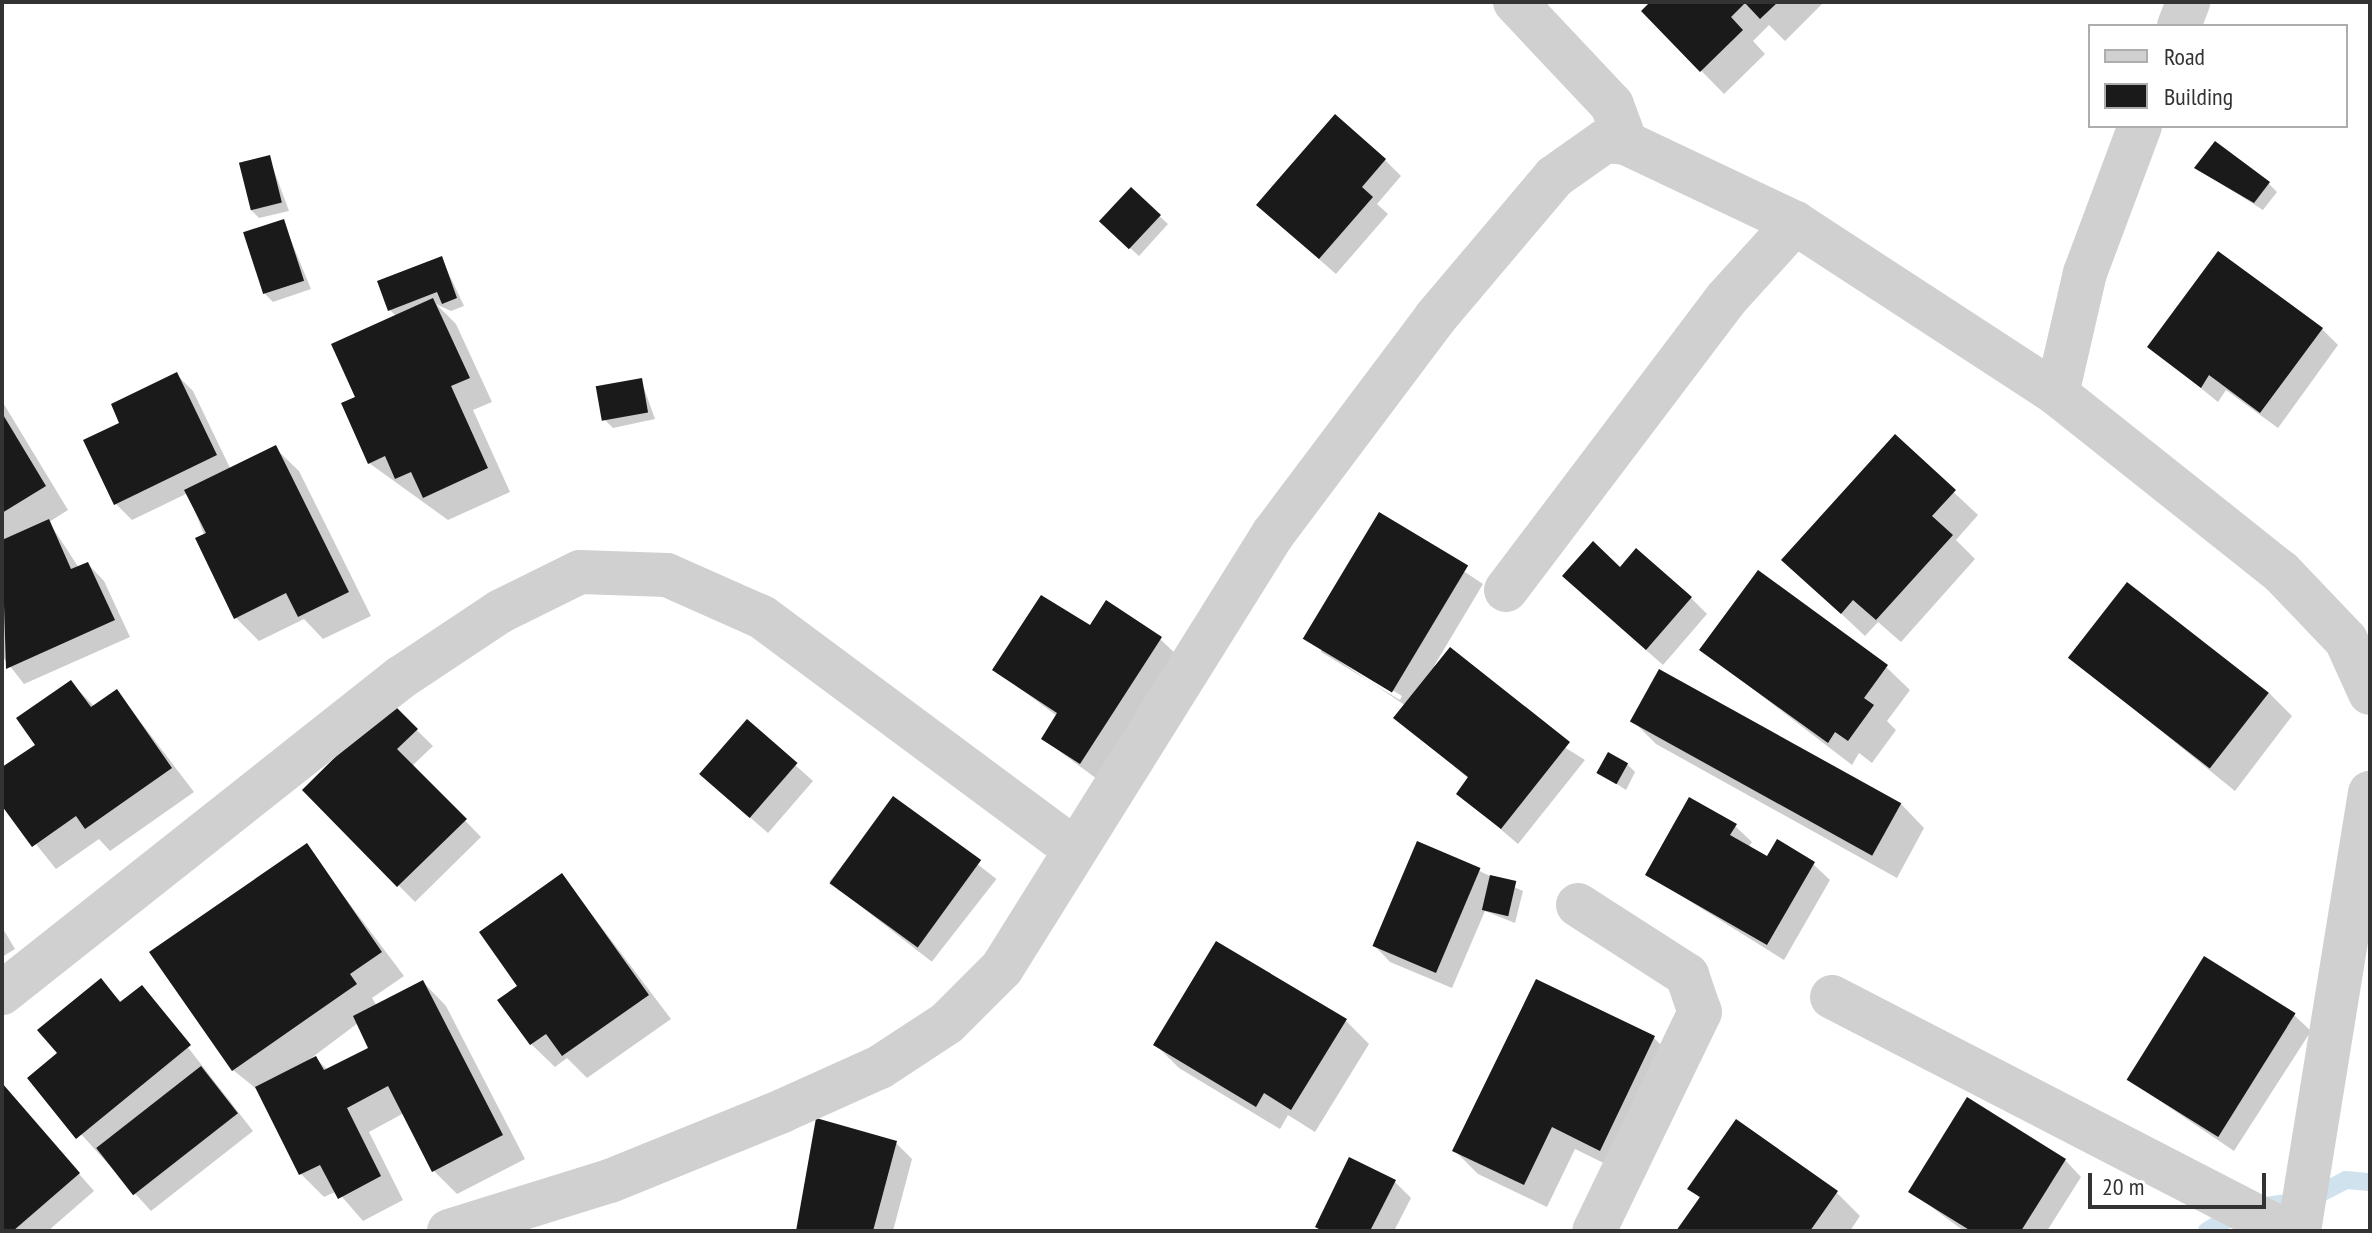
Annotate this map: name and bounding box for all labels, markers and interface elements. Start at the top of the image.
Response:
legend [2088,24,2348,128]
text: Road [2164,41,2205,72]
text: Building [2164,81,2233,112]
scale bar [2092,1157,2270,1207]
text: 20 m [2102,1171,2144,1202]

